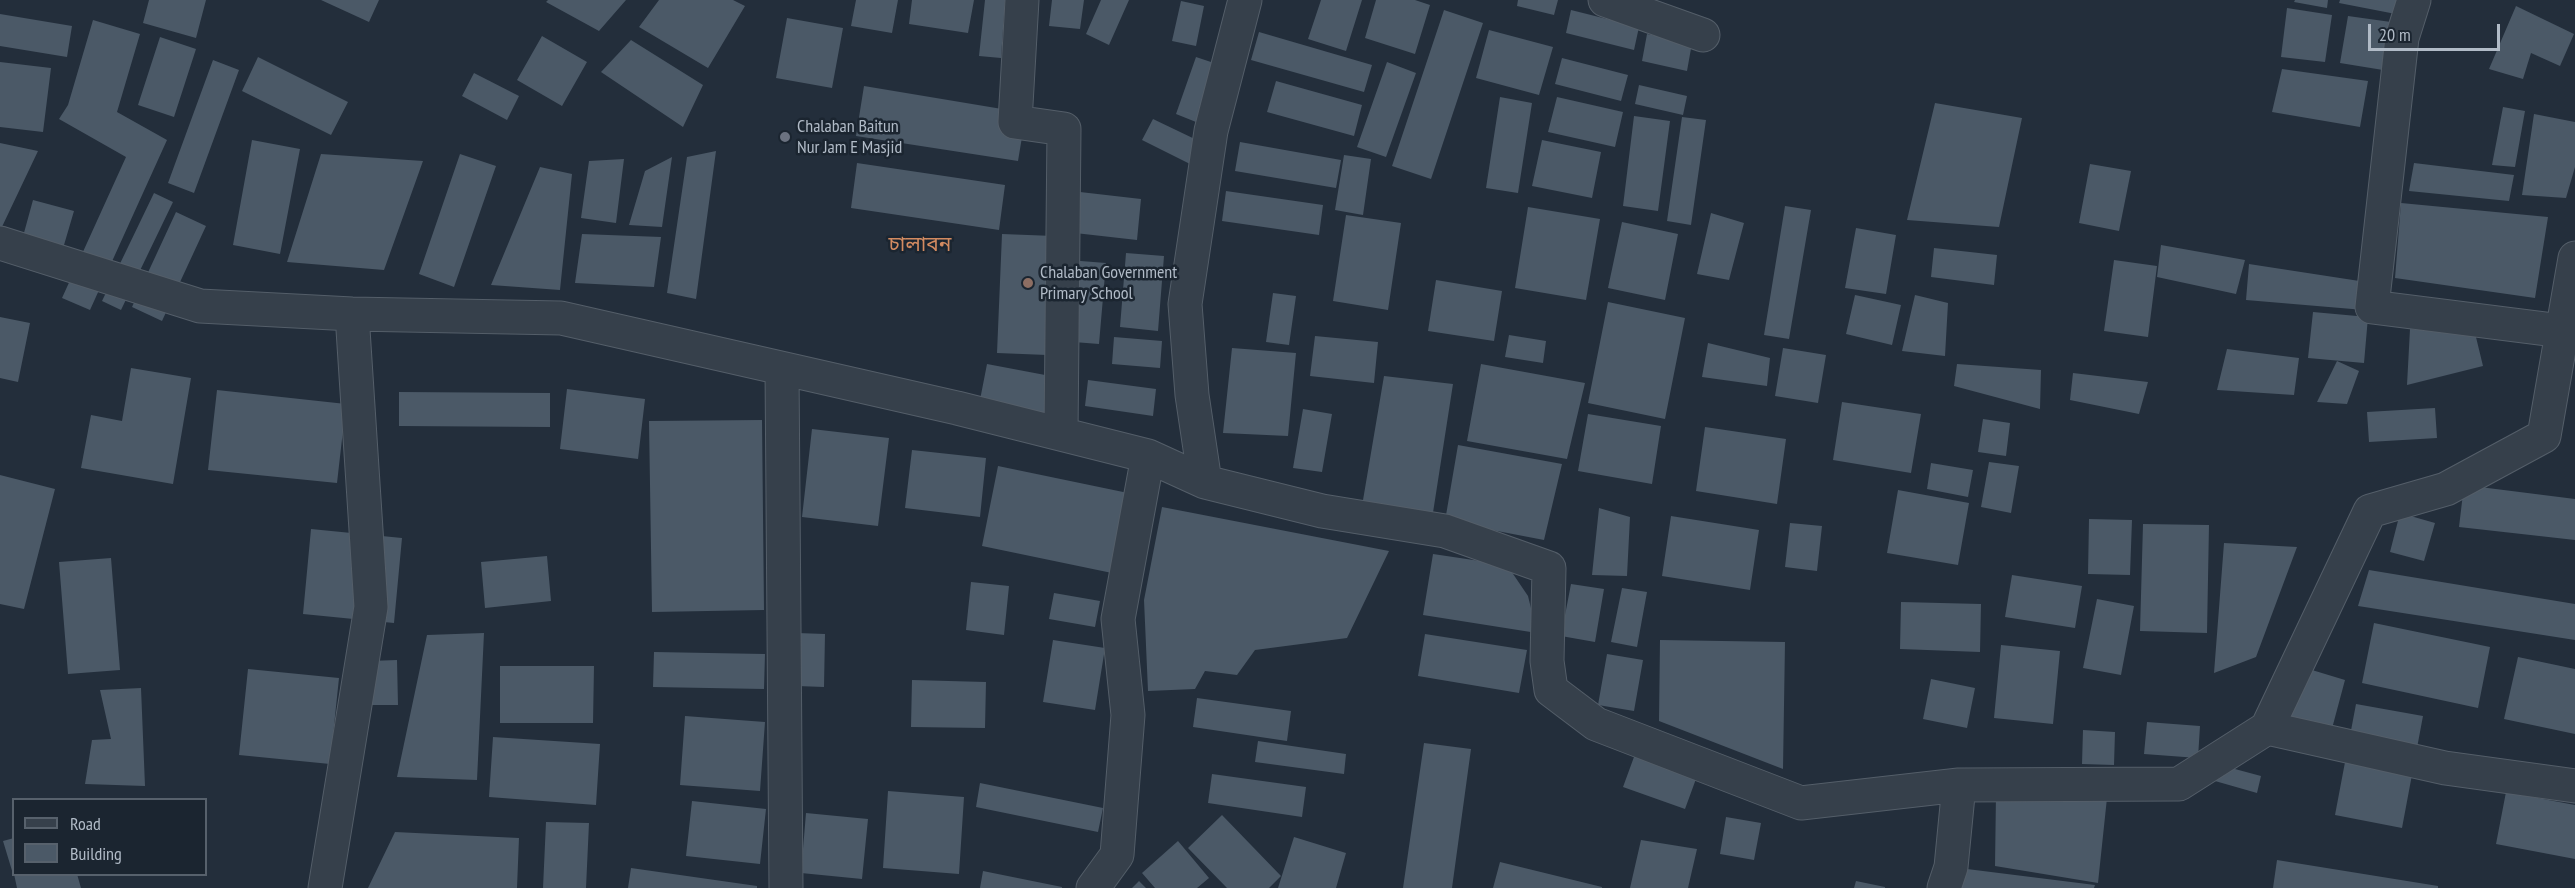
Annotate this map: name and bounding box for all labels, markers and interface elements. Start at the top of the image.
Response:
scale bar [2371,12,2503,50]
text: 20 m [2379,23,2411,46]
place label: Chalaban Baitun Nur Jam E Masjid [797,116,902,158]
marker: Chalaban Baitun Nur Jam E Masjid [778,130,792,144]
district label: চালাবন [889,232,951,258]
place label: Chalaban Government Primary School [1040,262,1177,304]
marker: Chalaban Government Primary School [1021,276,1035,290]
legend [12,798,207,876]
text: Road [70,812,101,835]
text: Building [70,842,122,865]

